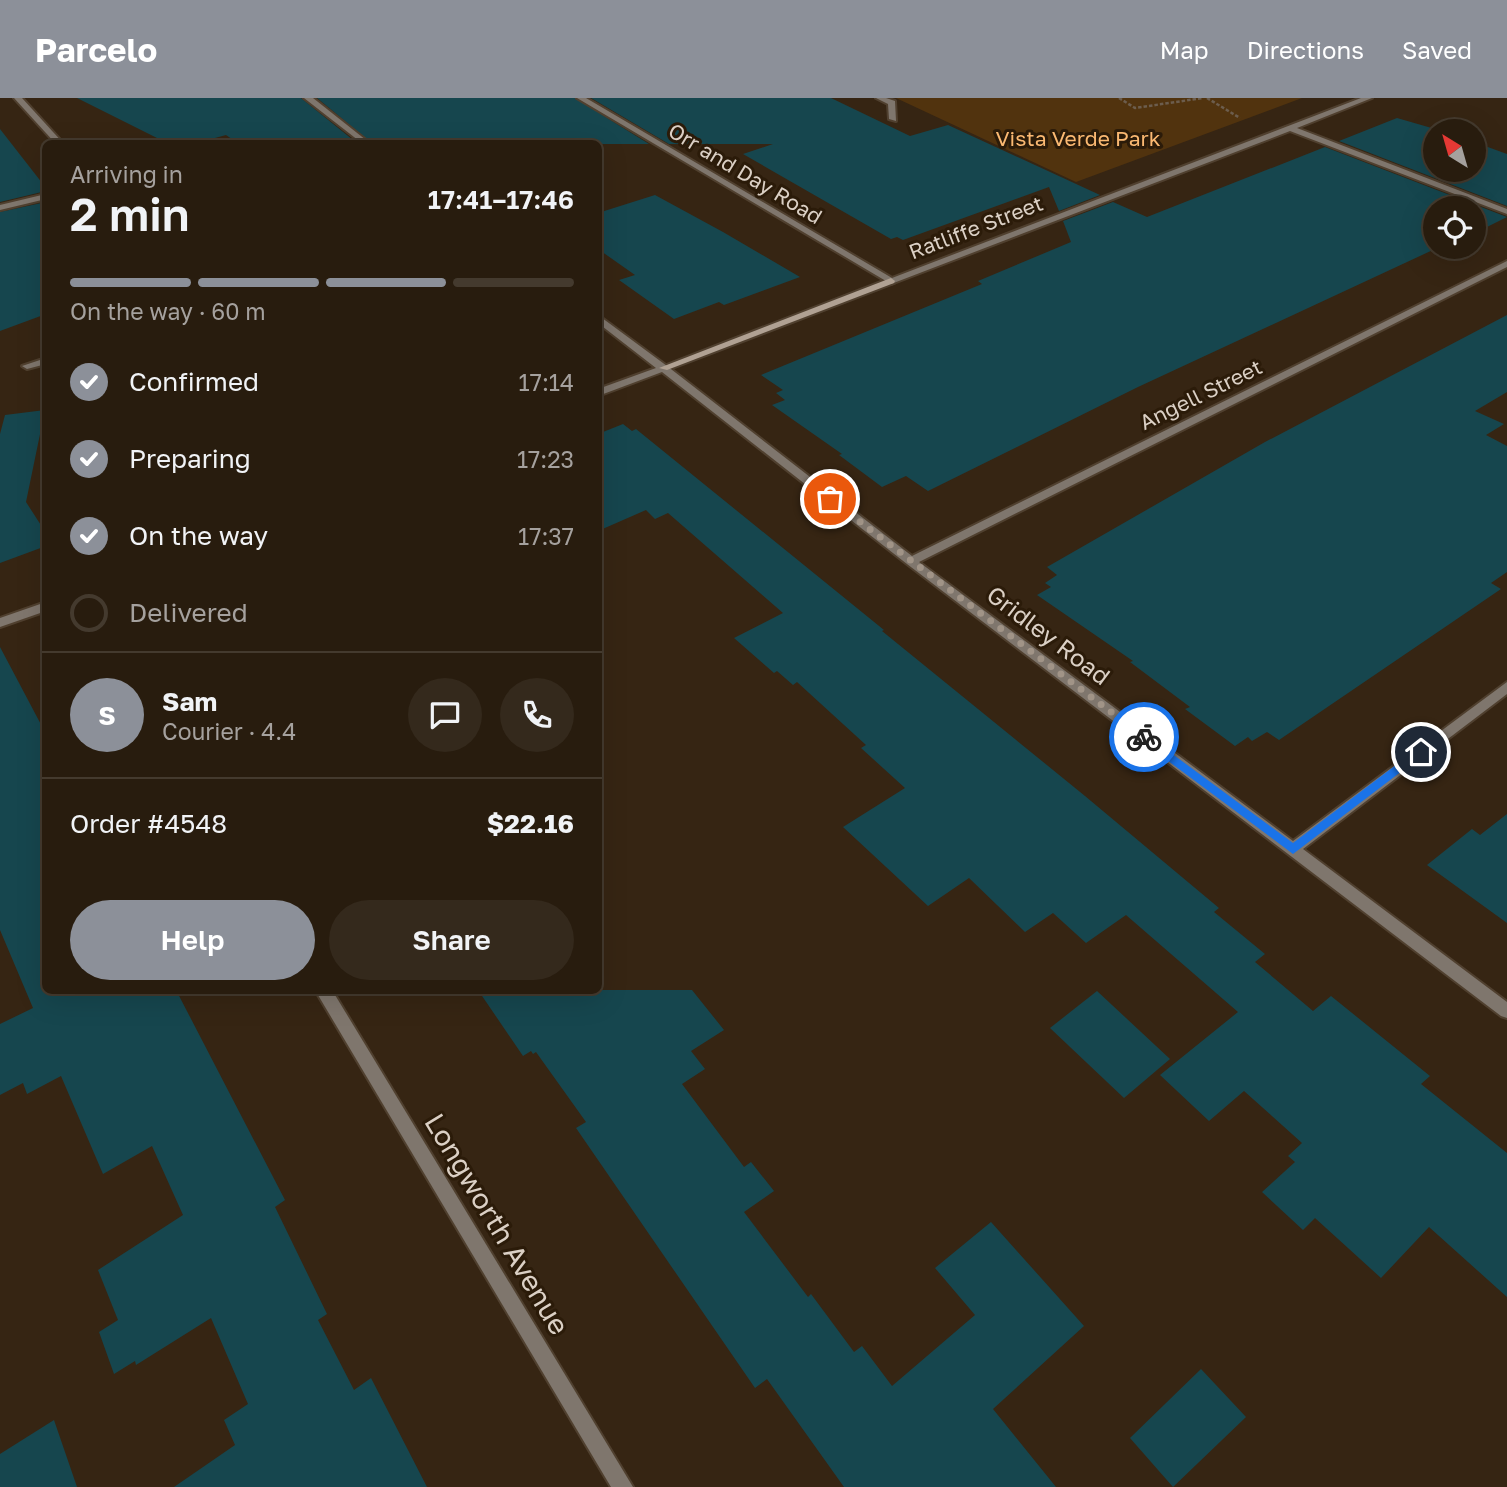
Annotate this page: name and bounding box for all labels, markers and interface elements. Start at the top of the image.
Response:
text: Parcelo [35,30,157,69]
text: Map [1160,35,1209,64]
text: Directions [1247,35,1364,64]
text: Saved [1402,35,1472,64]
street label: Orr and Day Road [664,117,827,229]
north arrow [1423,119,1486,182]
map controls [1423,119,1486,259]
park label: Vista Verde Park [995,125,1161,151]
text: Arriving in [70,160,183,188]
text: 17:41–17:46 [428,184,574,215]
text: 2 min [70,186,190,241]
street label: Ratliffe Street [905,190,1046,265]
button: locate [1423,196,1486,259]
text: On the way · 60 m [70,297,266,325]
street label: Angell Street [1135,353,1266,435]
icon: check [70,363,108,401]
text: Confirmed [129,366,259,397]
text: 17:14 [519,368,574,396]
icon: check [70,440,108,478]
text: Preparing [129,443,251,474]
text: 17:23 [517,445,574,473]
pin [800,469,860,529]
icon: bag [811,480,849,518]
icon: check [70,517,108,555]
text: On the way [129,520,268,551]
text: 17:37 [518,522,574,550]
street label: Gridley Road [982,579,1116,690]
text: Delivered [129,597,248,628]
button: chat [408,678,482,752]
button: phone [500,678,574,752]
text: Sam [162,686,217,717]
text: S [98,700,116,731]
courier [1109,702,1179,772]
text: Courier · 4.4 [162,717,296,745]
icon: bike [1125,718,1163,756]
pin [1391,722,1451,782]
icon: home [1402,733,1440,771]
text: Order #4548 [70,808,227,839]
text: $22.16 [487,808,574,839]
button: Help [70,900,315,980]
button: Share [329,900,574,980]
street label: Longworth Avenue [418,1107,576,1340]

